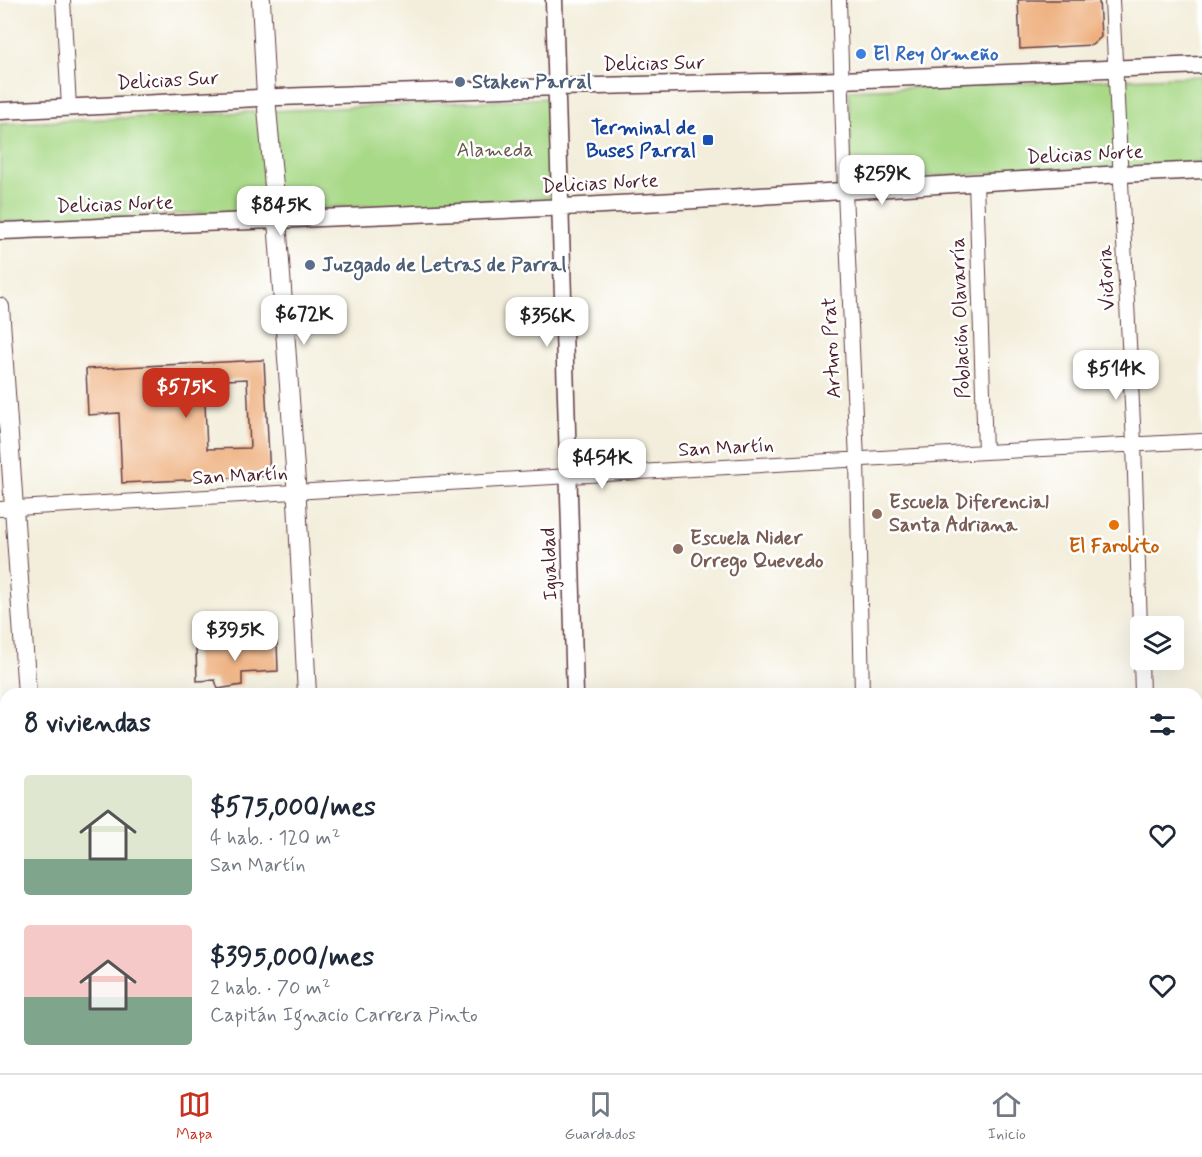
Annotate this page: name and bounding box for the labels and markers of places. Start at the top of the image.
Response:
place label: El Rey Ormeño [873,41,999,68]
marker: El Rey Ormeño [854,47,868,61]
place label: Staken Parral [472,69,592,96]
marker: Staken Parral [453,75,467,89]
place label: Terminal de Buses Parral [586,115,696,165]
marker: Terminal de Buses Parral [701,133,715,147]
pin: $259K [840,155,924,206]
pin: $845K [239,186,323,237]
place label: Juzgado de Letras de Parral [322,252,567,281]
marker: Juzgado de Letras de Parral [303,258,317,272]
pin: $672K [262,295,346,346]
pin: $356K [505,297,589,348]
pin: $514K [1074,350,1158,401]
pin: $575K [144,368,228,419]
pin: $454K [560,439,644,490]
place label: Escuela Diferencial Santa Adriana [889,489,1049,539]
marker: Escuela Diferencial Santa Adriana [870,507,884,521]
marker: El Farolito [1107,518,1121,532]
place label: Escuela Nider Orrego Quevedo [690,525,824,577]
place label: El Farolito [1069,533,1160,560]
marker: Escuela Nider Orrego Quevedo [671,542,685,556]
pin: $395K [193,611,277,662]

